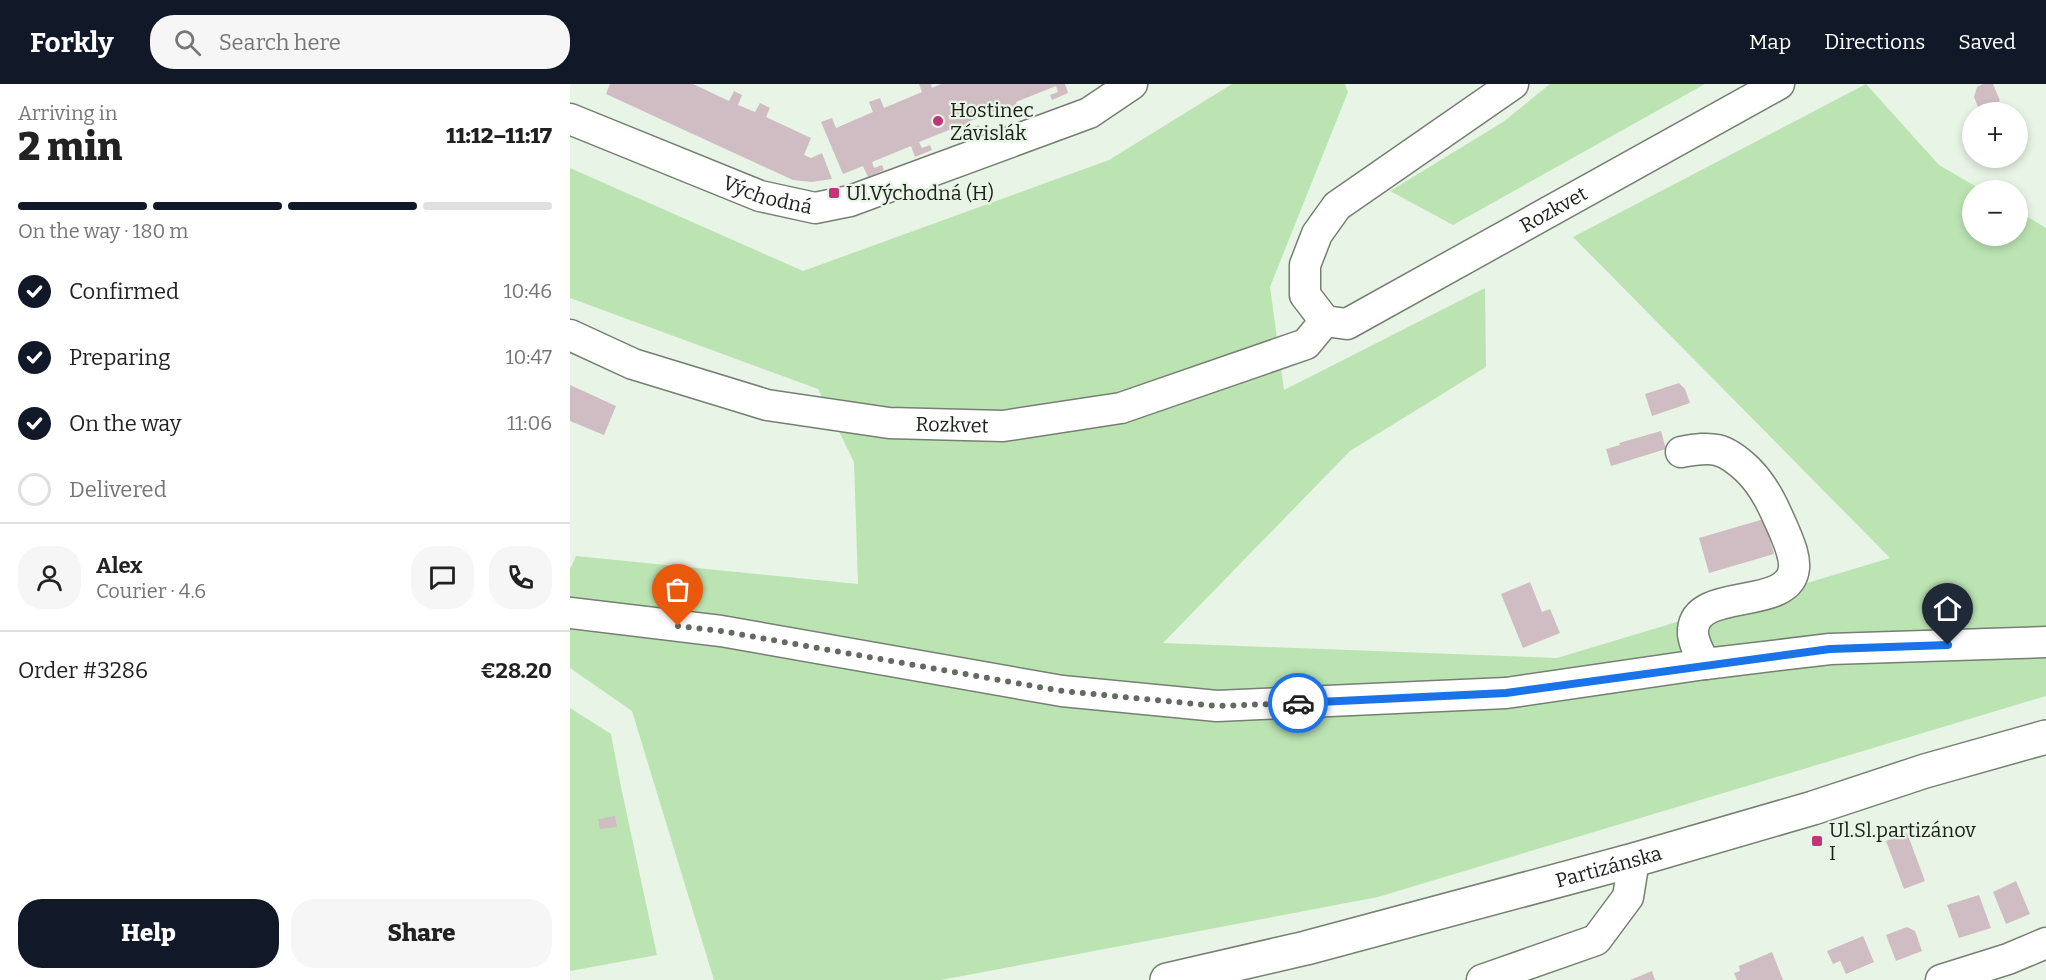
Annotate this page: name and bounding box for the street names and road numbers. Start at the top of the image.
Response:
street label: Východná [719,170,814,219]
street label: Rozkvet [1516,181,1591,238]
street label: Rozkvet [915,412,989,438]
street label: Partizánska [1553,841,1665,893]

